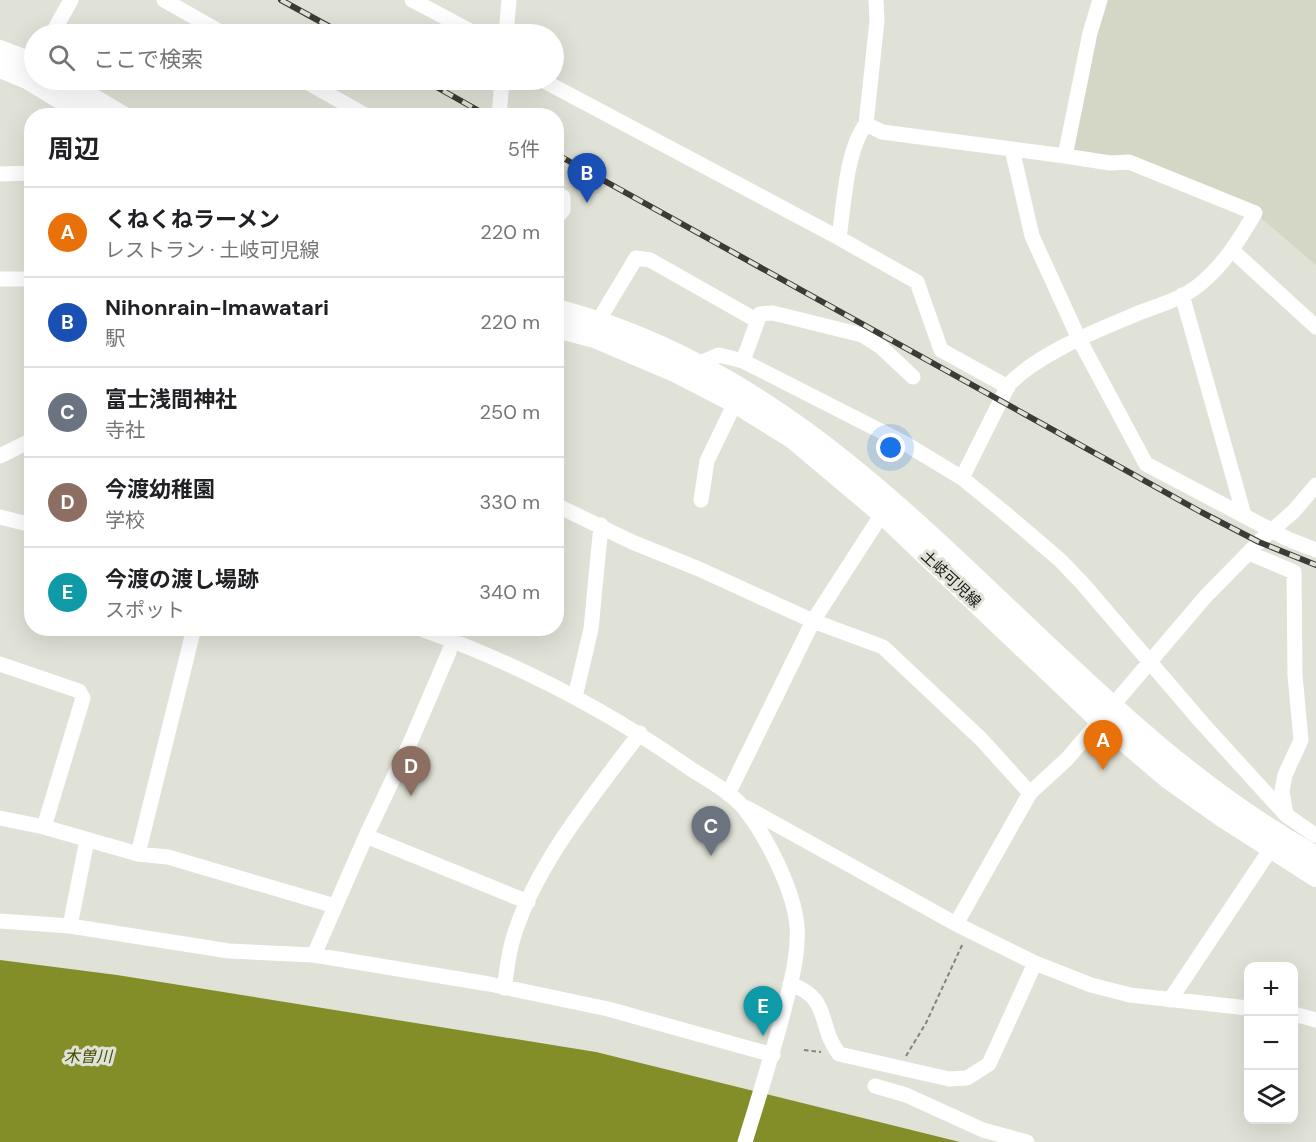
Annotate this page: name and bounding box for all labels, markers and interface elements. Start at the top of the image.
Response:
search box [24,24,564,90]
icon: search [45,41,78,74]
text: ここで検索 [93,45,203,74]
text: 周辺 [48,132,100,166]
text: 5件 [508,136,540,162]
pin: B [568,154,606,203]
text: くねくねラーメン [105,205,280,234]
text: A [60,219,75,245]
text: 220 m [480,219,540,245]
text: レストラン · 土岐可児線 [105,237,320,263]
text: Nihonrain-Imawatari [105,293,329,322]
text: B [61,309,74,335]
text: 220 m [480,309,540,335]
text: 駅 [105,325,125,351]
text: 富士浅間神社 [105,385,237,414]
text: C [60,399,75,425]
text: 250 m [479,399,540,425]
text: 寺社 [105,417,145,443]
your location [876,433,905,462]
text: 今渡幼稚園 [105,475,215,504]
text: D [60,489,75,515]
text: 330 m [480,489,540,515]
text: 学校 [105,507,145,533]
street label: 土岐可児線 [917,546,985,612]
text: 今渡の渡し場跡 [105,565,259,594]
text: E [62,579,73,605]
text: 340 m [479,579,540,605]
text: スポット [105,597,185,623]
pin: A [1084,720,1122,770]
pin: D [392,746,430,796]
pin: C [692,806,730,856]
map controls [1244,962,1298,1124]
button: + [1244,962,1298,1016]
pin: E [744,986,783,1036]
button: − [1244,1016,1298,1070]
water label: 木曽川 [64,1046,114,1067]
button: layers [1244,1070,1298,1124]

